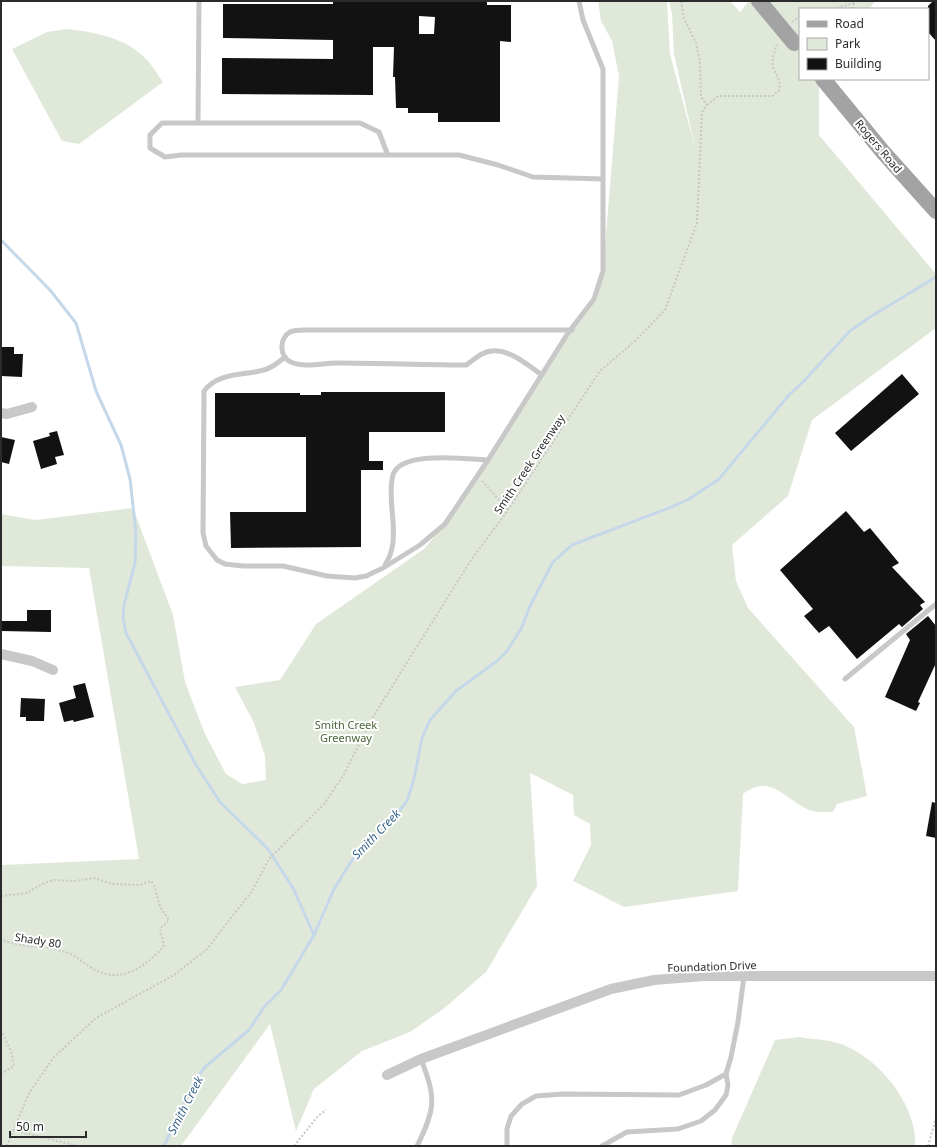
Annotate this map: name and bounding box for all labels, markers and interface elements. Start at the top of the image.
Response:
legend [799,8,929,80]
text: Road [835,15,864,32]
text: Park [835,35,861,52]
text: Building [835,55,882,72]
street label: Rogers Road [852,116,906,176]
street label: Smith Creek Greenway [490,411,568,517]
park label: Smith Creek Greenway [315,717,377,745]
water label: Smith Creek [348,805,405,863]
street label: Shady 80 [14,929,62,951]
street label: Foundation Drive [667,957,757,975]
water label: Smith Creek [163,1072,207,1137]
scale bar [10,1113,86,1139]
text: 50 m [16,1118,44,1135]

